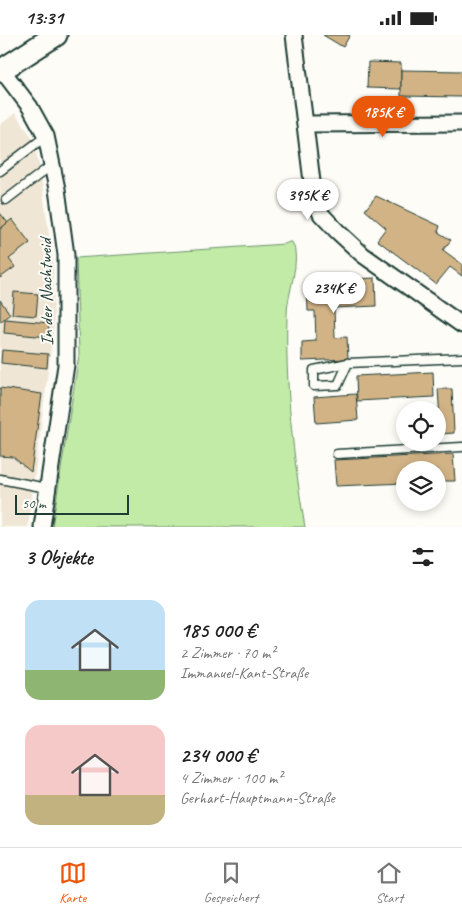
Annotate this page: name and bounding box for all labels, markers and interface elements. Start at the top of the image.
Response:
text: 13:31 [25,6,63,30]
pin: 185K € [342,96,424,138]
text: 185K € [363,102,403,122]
pin: 395K € [267,179,349,221]
text: 395K € [288,185,328,205]
street label: In der Nachtweid [34,235,58,346]
pin: 234K € [293,271,375,314]
text: 234K € [314,278,354,298]
map controls [396,401,446,511]
button: locate [396,401,446,451]
button: layers [396,461,446,511]
scale bar [15,492,129,515]
text: 50 m [22,495,46,512]
icon: filters [409,543,437,571]
text: 3 Objekte [25,544,93,570]
text: 185 000 € [180,617,256,643]
icon: home [65,620,125,680]
text: 2 Zimmer · 70 m² [180,643,275,663]
text: Immanuel-Kant-Straße [180,663,308,683]
text: 234 000 € [180,742,256,768]
icon: home [65,745,125,805]
text: 4 Zimmer · 100 m² [180,768,282,788]
text: Gerhart-Hauptmann-Straße [180,788,335,808]
tab: Karte [59,859,87,906]
tab: Gespeichert [204,859,258,906]
tab: Start [375,859,403,906]

